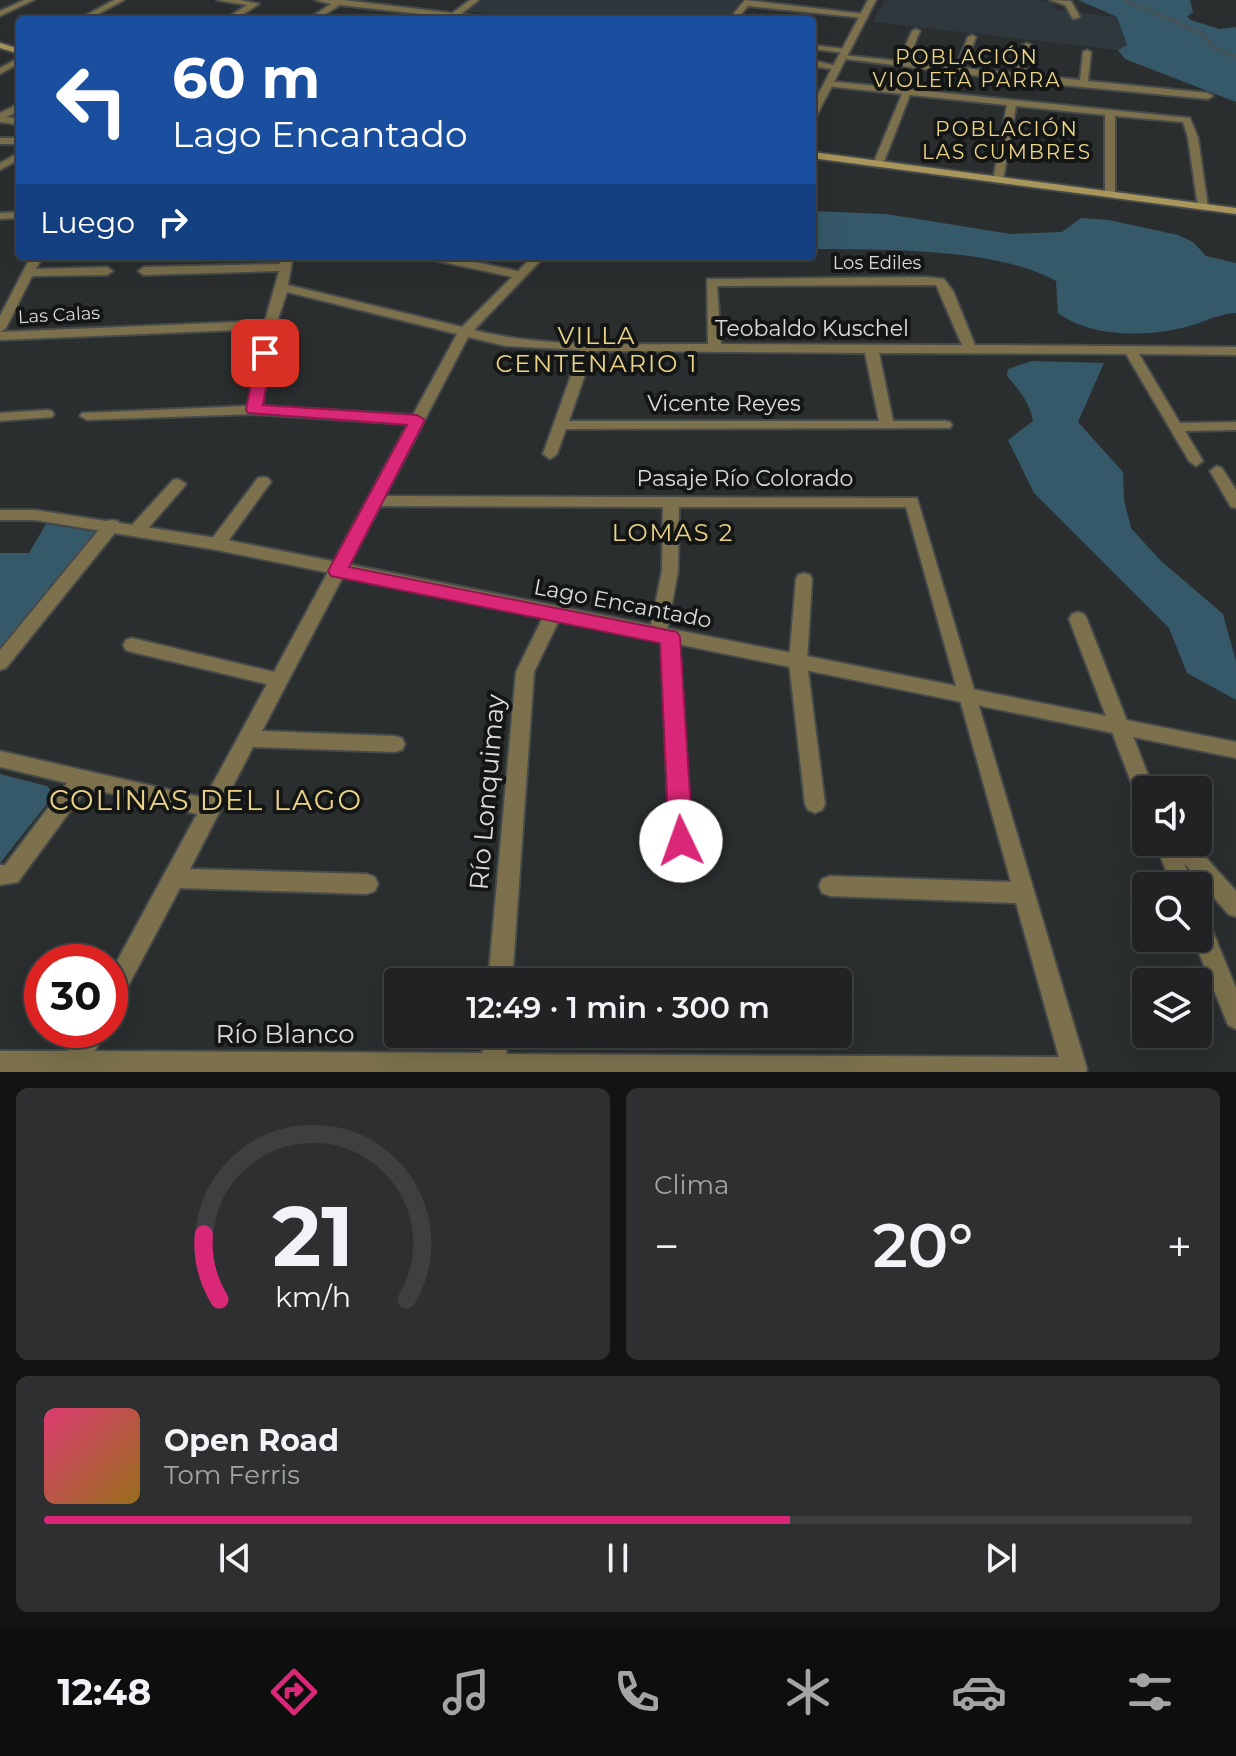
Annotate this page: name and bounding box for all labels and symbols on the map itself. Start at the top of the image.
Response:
district label: POBLACIÓN VIOLETA PARRA [872,45,1062,92]
district label: POBLACIÓN LAS CUMBRES [922,117,1092,164]
street label: Los Ediles [833,252,922,274]
street label: Las Calas [17,302,101,328]
street label: Teobaldo Kuschel [715,315,909,342]
pin [231,319,299,387]
district label: VILLA CENTENARIO 1 [496,321,698,378]
street label: Vicente Reyes [647,390,801,417]
street label: Pasaje Río Colorado [637,465,853,492]
district label: LOMAS 2 [612,518,734,547]
street label: Lago Encantado [532,573,714,634]
street label: Río Lonquimay [462,692,512,891]
district label: COLINAS DEL LAGO [49,783,363,817]
position arrow [639,799,723,883]
speed limit sign: 30 [24,944,128,1048]
street label: Río Blanco [215,1018,355,1050]

